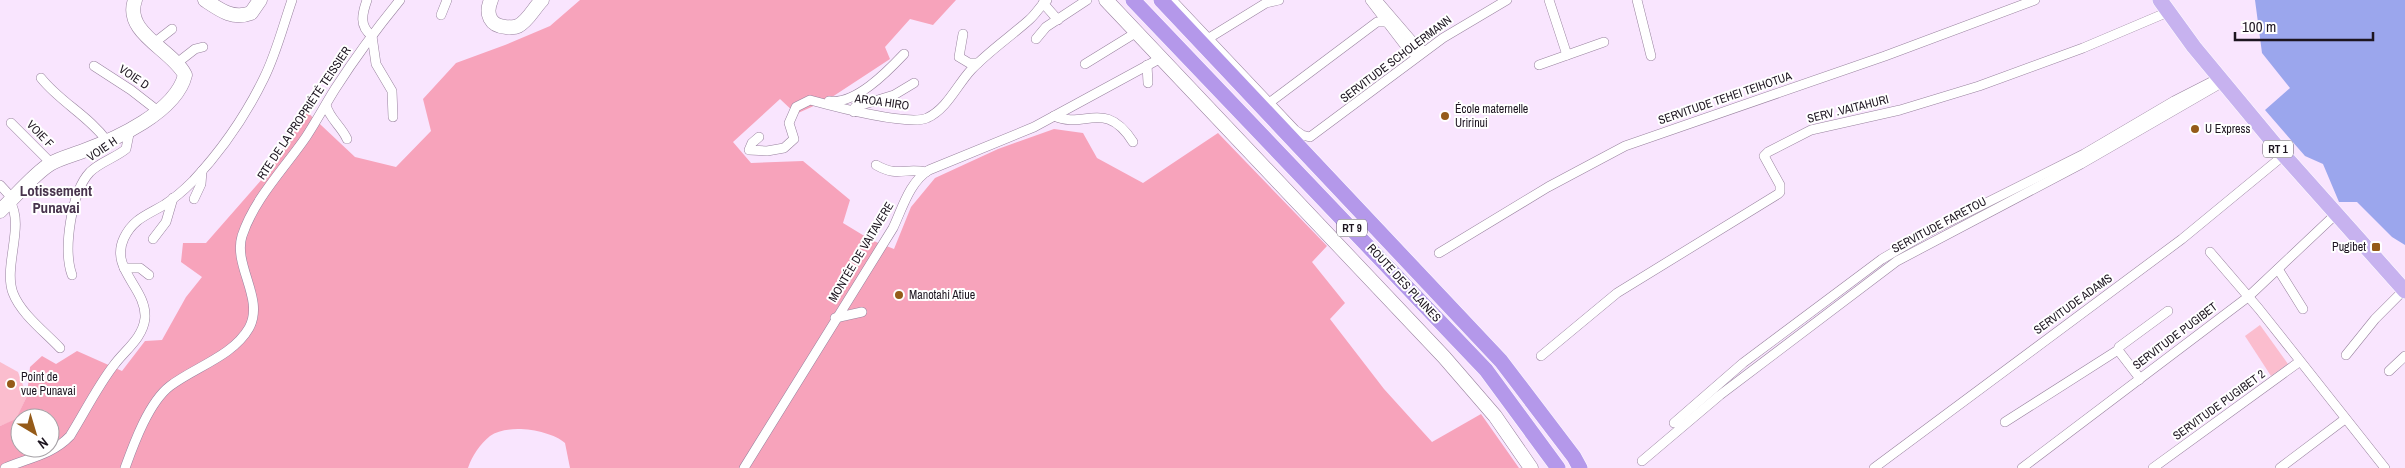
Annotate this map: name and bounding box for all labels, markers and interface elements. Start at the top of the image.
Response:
scale bar [2235,10,2372,42]
street label: SERVITUDE SCHOLERMANN [1337,12,1455,106]
text: 100 m [2242,16,2276,37]
street label: RTE DE LA PROPRIÉTÉ TEISSIER [253,43,355,183]
street label: VOIE D [116,61,152,93]
street label: SERVITUDE TEHEI TEIHOTUA [1656,68,1794,128]
street label: AROA HIRO [853,90,911,114]
street label: SERV .VAITAHURI [1806,91,1890,127]
place label: École maternelle Uririnui [1455,101,1528,131]
marker: École maternelle Uririnui [1439,110,1451,122]
street label: VOIE F [23,117,57,151]
place label: U Express [2205,121,2250,137]
marker: U Express [2189,123,2201,135]
street label: VOIE H [84,133,120,165]
road number: RT 1 [2263,140,2293,158]
district label: Lotissement Punavai [20,180,92,218]
street label: SERVITUDE FARETOU [1889,193,1989,257]
street label: MONTÉE DE VAITAVERE [825,199,897,305]
road number: RT 9 [1337,220,1367,237]
place label: Pugibet [2332,239,2366,255]
street label: ROUTE DES PLAINES [1363,240,1445,326]
marker: Pugibet [2370,241,2382,253]
street label: SERVITUDE ADAMS [2031,270,2116,338]
place label: Manotahi Atiue [909,287,975,303]
marker: Manotahi Atiue [893,289,905,301]
street label: SERVITUDE PUGIBET [2129,299,2221,373]
street label: SERVITUDE PUGIBET 2 [2170,366,2268,444]
place label: Point de vue Punavai [21,369,76,399]
marker: Point de vue Punavai [5,378,17,390]
north arrow [10,408,60,458]
text: N [34,434,52,453]

